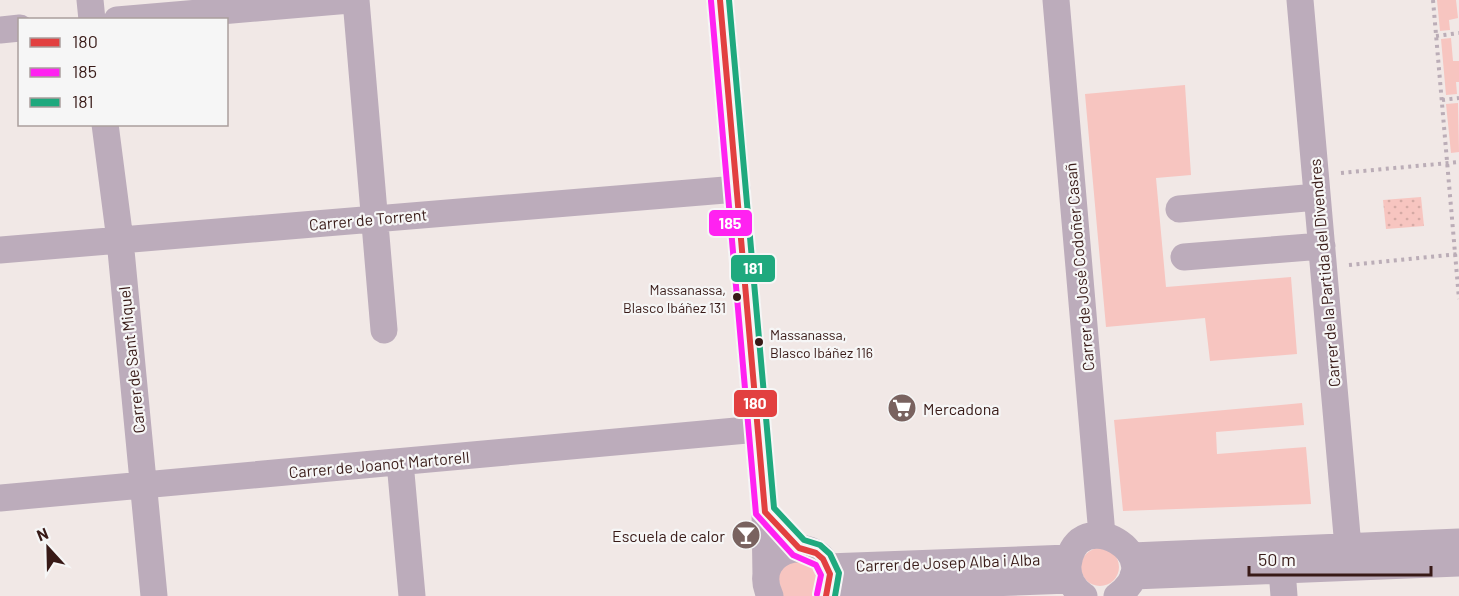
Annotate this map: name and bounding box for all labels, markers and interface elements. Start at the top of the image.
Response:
legend [18,18,228,126]
text: 180 [72,30,98,52]
text: 185 [72,60,97,82]
text: 181 [72,90,93,112]
street label: Carrer de la Partida del Divendres [1305,158,1343,388]
street label: Carrer de José Codoñer Casañ [1060,162,1098,372]
street label: Carrer de Torrent [308,204,428,234]
line badge: 185 [708,209,753,237]
text: 185 [719,213,742,232]
line badge: 181 [730,254,776,283]
text: 181 [743,258,763,277]
place label: Massanassa, Blasco Ibáñez 131 [623,281,726,316]
street label: Carrer de Sant Miquel [114,286,148,434]
marker: Massanassa, Blasco Ibáñez 131 [731,291,743,303]
place label: Massanassa, Blasco Ibáñez 116 [770,326,873,361]
marker: Massanassa, Blasco Ibáñez 116 [753,336,765,348]
line badge: 180 [733,389,778,418]
supermarket icon: Mercadona [886,392,918,424]
text: 180 [743,393,767,412]
place label: Mercadona [923,399,999,418]
street label: Carrer de Joanot Martorell [288,447,470,481]
north arrow [18,518,78,578]
bar icon: Escuela de calor [730,519,762,551]
text: N [34,523,51,544]
place label: Escuela de calor [612,526,725,545]
scale bar [1249,539,1430,577]
text: 50 m [1258,548,1296,570]
street label: Carrer de Josep Alba i Alba [855,549,1041,575]

